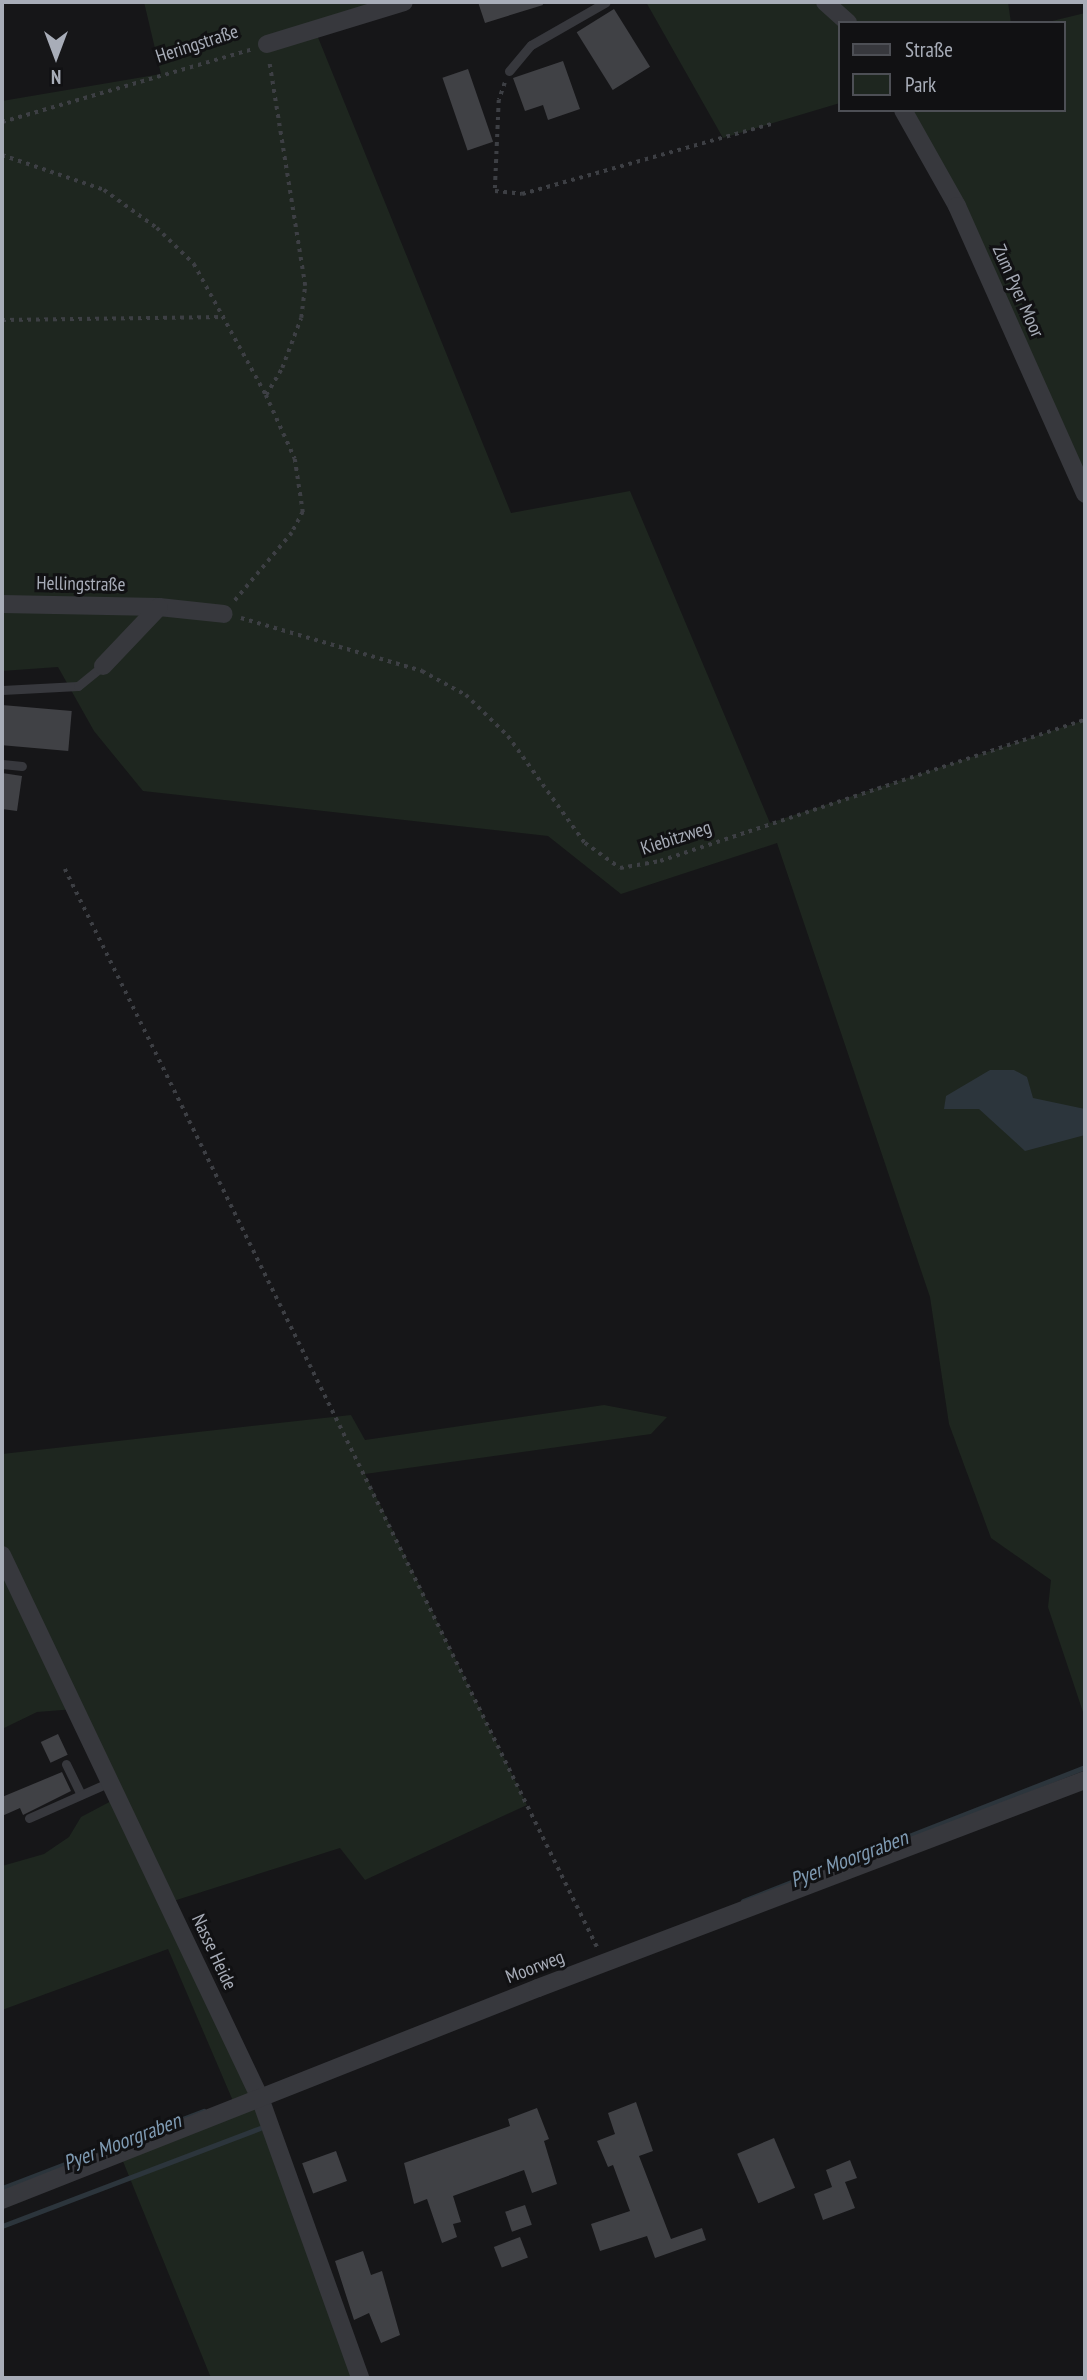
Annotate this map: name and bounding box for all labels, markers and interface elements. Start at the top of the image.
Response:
street label: Heringstraße [153,20,241,68]
north arrow [21,21,91,91]
legend [838,21,1066,112]
text: Straße [905,36,953,63]
text: N [51,65,61,89]
text: Park [905,71,936,98]
street label: Zum Pyer Moor [987,241,1049,341]
street label: Hellingstraße [36,572,126,596]
street label: Kiebitzweg [638,816,714,860]
water label: Pyer Moorgraben [787,1825,911,1893]
street label: Nasse Heide [187,1911,241,1993]
street label: Moorweg [503,1945,567,1989]
water label: Pyer Moorgraben [60,2108,184,2176]

